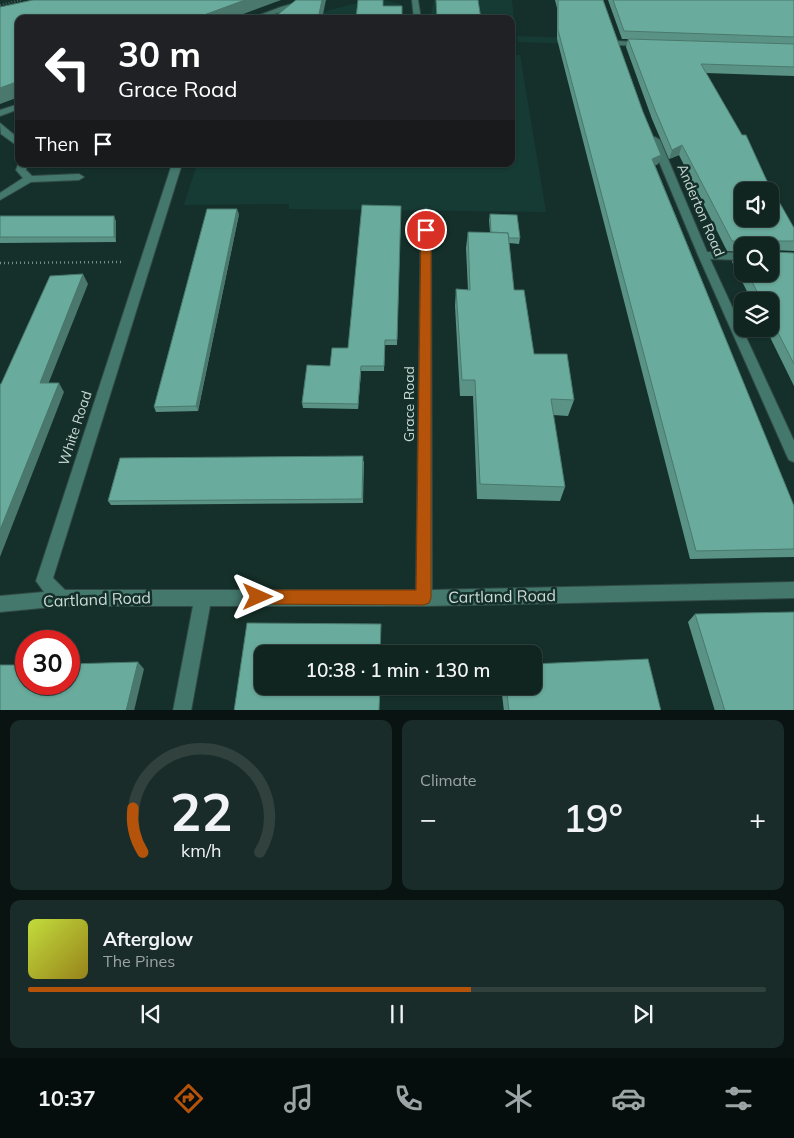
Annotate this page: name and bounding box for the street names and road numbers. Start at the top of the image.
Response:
street label: Anderton Road [673,161,729,259]
street label: Grace Road [400,366,418,442]
street label: White Road [54,388,96,468]
street label: Cartland Road [448,585,556,607]
street label: Cartland Road [43,587,151,611]

